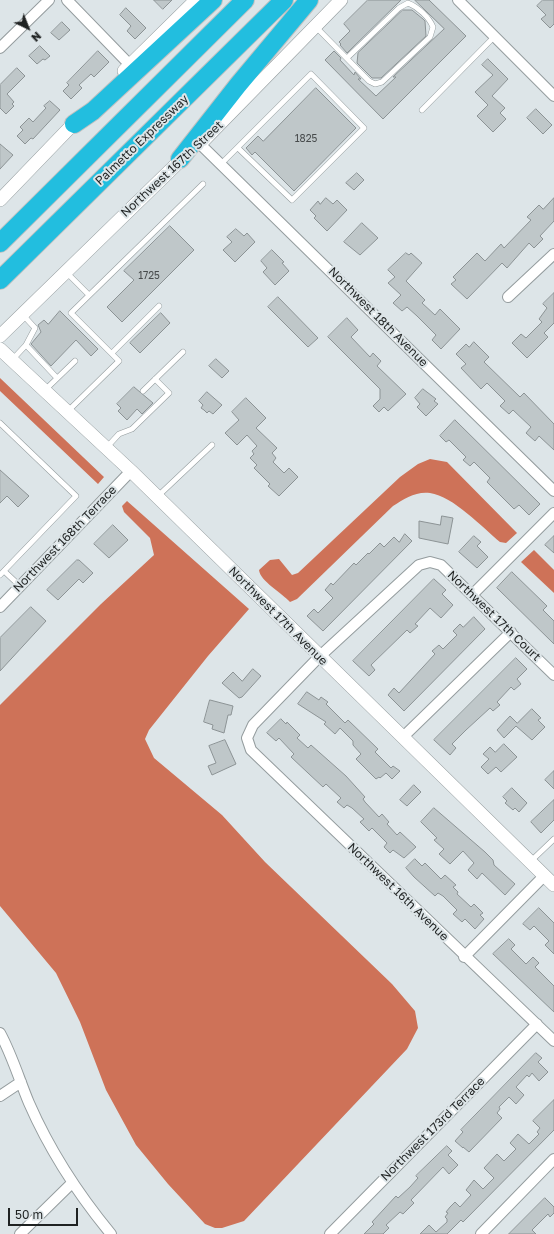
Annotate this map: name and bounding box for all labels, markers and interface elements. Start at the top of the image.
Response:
north arrow [8,8,48,48]
text: N [29,30,44,45]
street label: Palmetto Expressway [92,92,192,188]
street label: Northwest 167th Street [118,118,226,220]
house number: 1825 [295,133,317,145]
street label: Northwest 18th Avenue [325,264,431,370]
house number: 1725 [138,270,160,282]
street label: Northwest 168th Terrace [10,483,120,595]
street label: Northwest 17th Avenue [226,564,330,668]
street label: Northwest 17th Court [445,568,543,664]
street label: Northwest 16th Avenue [345,840,451,944]
street label: Northwest 173rd Terrace [378,1074,488,1184]
scale bar [10,1200,80,1226]
text: 50 m [15,1207,43,1222]

